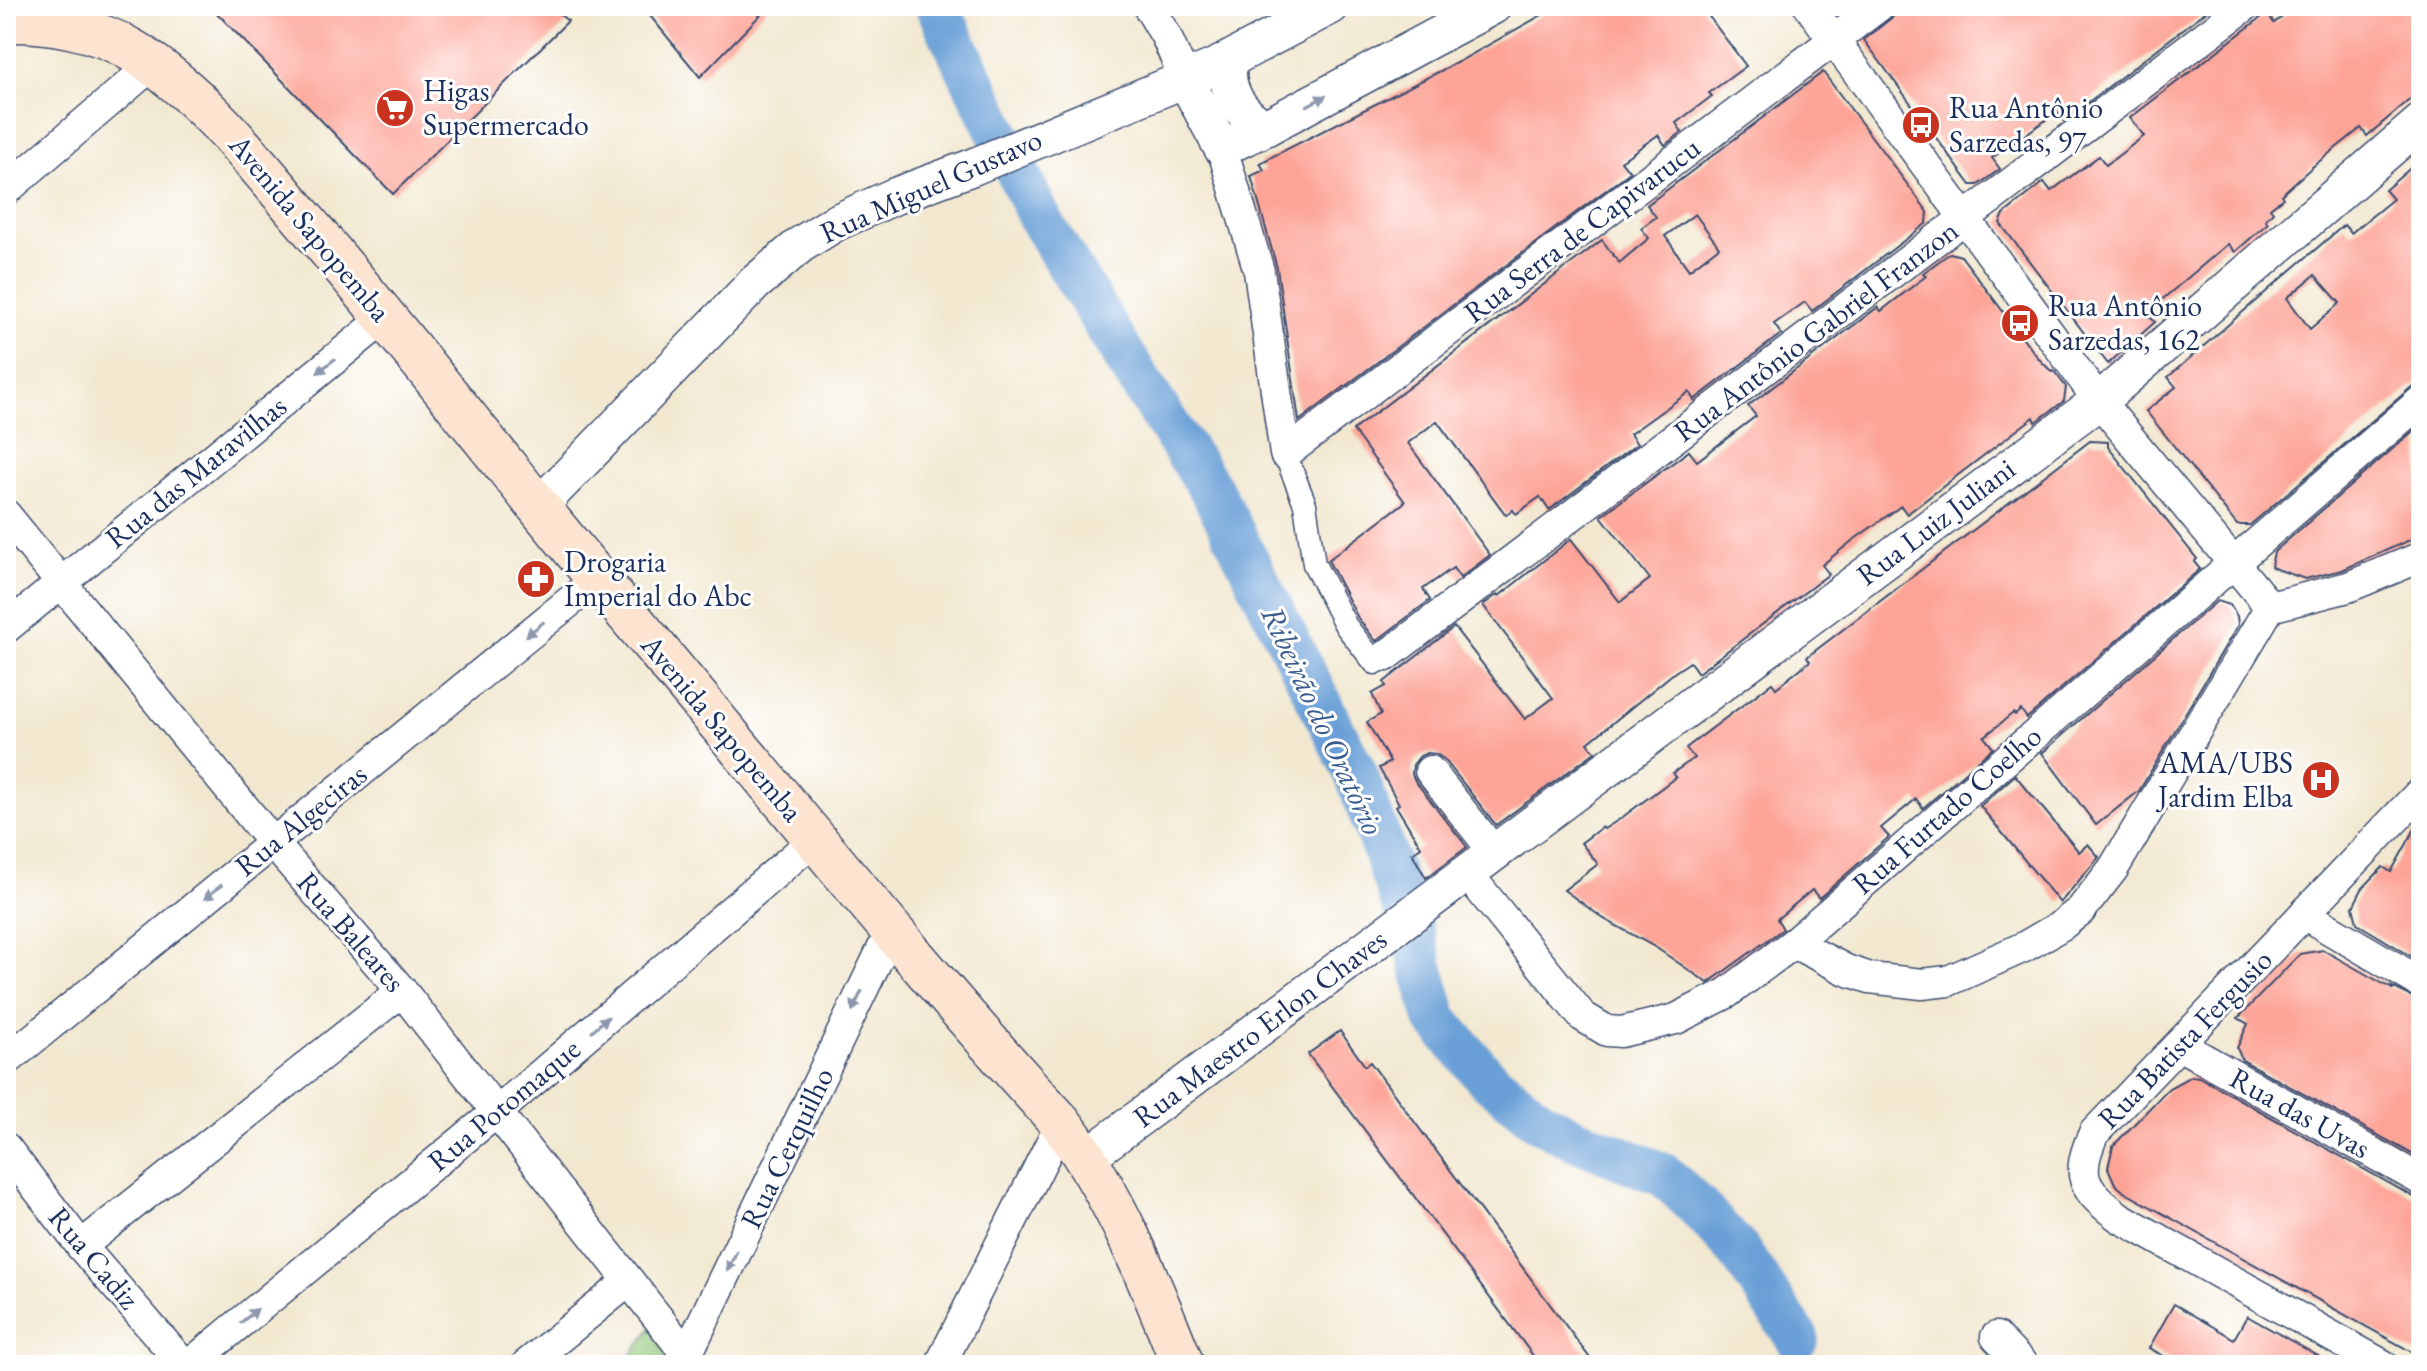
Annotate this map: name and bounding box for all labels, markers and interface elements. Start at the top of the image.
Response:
place label: Higas Supermercado [423,71,589,144]
supermarket icon: Higas Supermercado [374,87,416,129]
place label: Rua Antônio Sarzedas, 97 [1949,88,2103,161]
one-way arrow [1305,94,1328,107]
bus stop icon: Rua Antônio Sarzedas, 97 [1900,104,1942,146]
street label: Rua Miguel Gustavo [814,119,1048,252]
street label: Avenida Sapopemba [220,125,400,329]
street label: Rua Serra de Capivarucu [1456,128,1708,331]
street label: Rua Antônio Gabriel Franzon [1665,211,1966,451]
place label: Rua Antônio Sarzedas, 162 [2048,286,2202,359]
bus stop icon: Rua Antônio Sarzedas, 162 [1999,302,2041,344]
one-way arrow [316,357,336,374]
street label: Rua das Maravilhas [97,386,294,557]
street label: Rua Luiz Juliani [1849,449,2023,594]
place label: Drogaria Imperial do Abc [564,542,752,615]
pharmacy icon: Drogaria Imperial do Abc [515,558,557,600]
water label: Ribeirão do Oratório [1251,599,1395,841]
one-way arrow [526,620,546,637]
street label: Avenida Sapopemba [632,625,812,829]
street label: Rua Furtado Coelho [1844,716,2050,903]
place label: AMA/UBS Jardim Elba [2155,743,2293,816]
street label: Rua Algeciras [227,754,375,885]
hospital icon: AMA/UBS Jardim Elba [2300,759,2342,801]
street label: Rua Baleares [288,863,414,1000]
one-way arrow [203,883,223,900]
street label: Rua Maestro Erlon Chaves [1125,919,1394,1136]
street label: Rua Batista Fergusio [2089,940,2280,1137]
one-way arrow [850,989,864,1013]
one-way arrow [589,1016,609,1033]
street label: Rua Potomaque [419,1029,588,1180]
street label: Rua das Uvas [2223,1058,2377,1167]
street label: Rua Cerquilho [731,1061,842,1235]
street label: Rua Cadiz [40,1198,149,1318]
one-way arrow [725,1249,739,1272]
one-way arrow [239,1308,259,1324]

